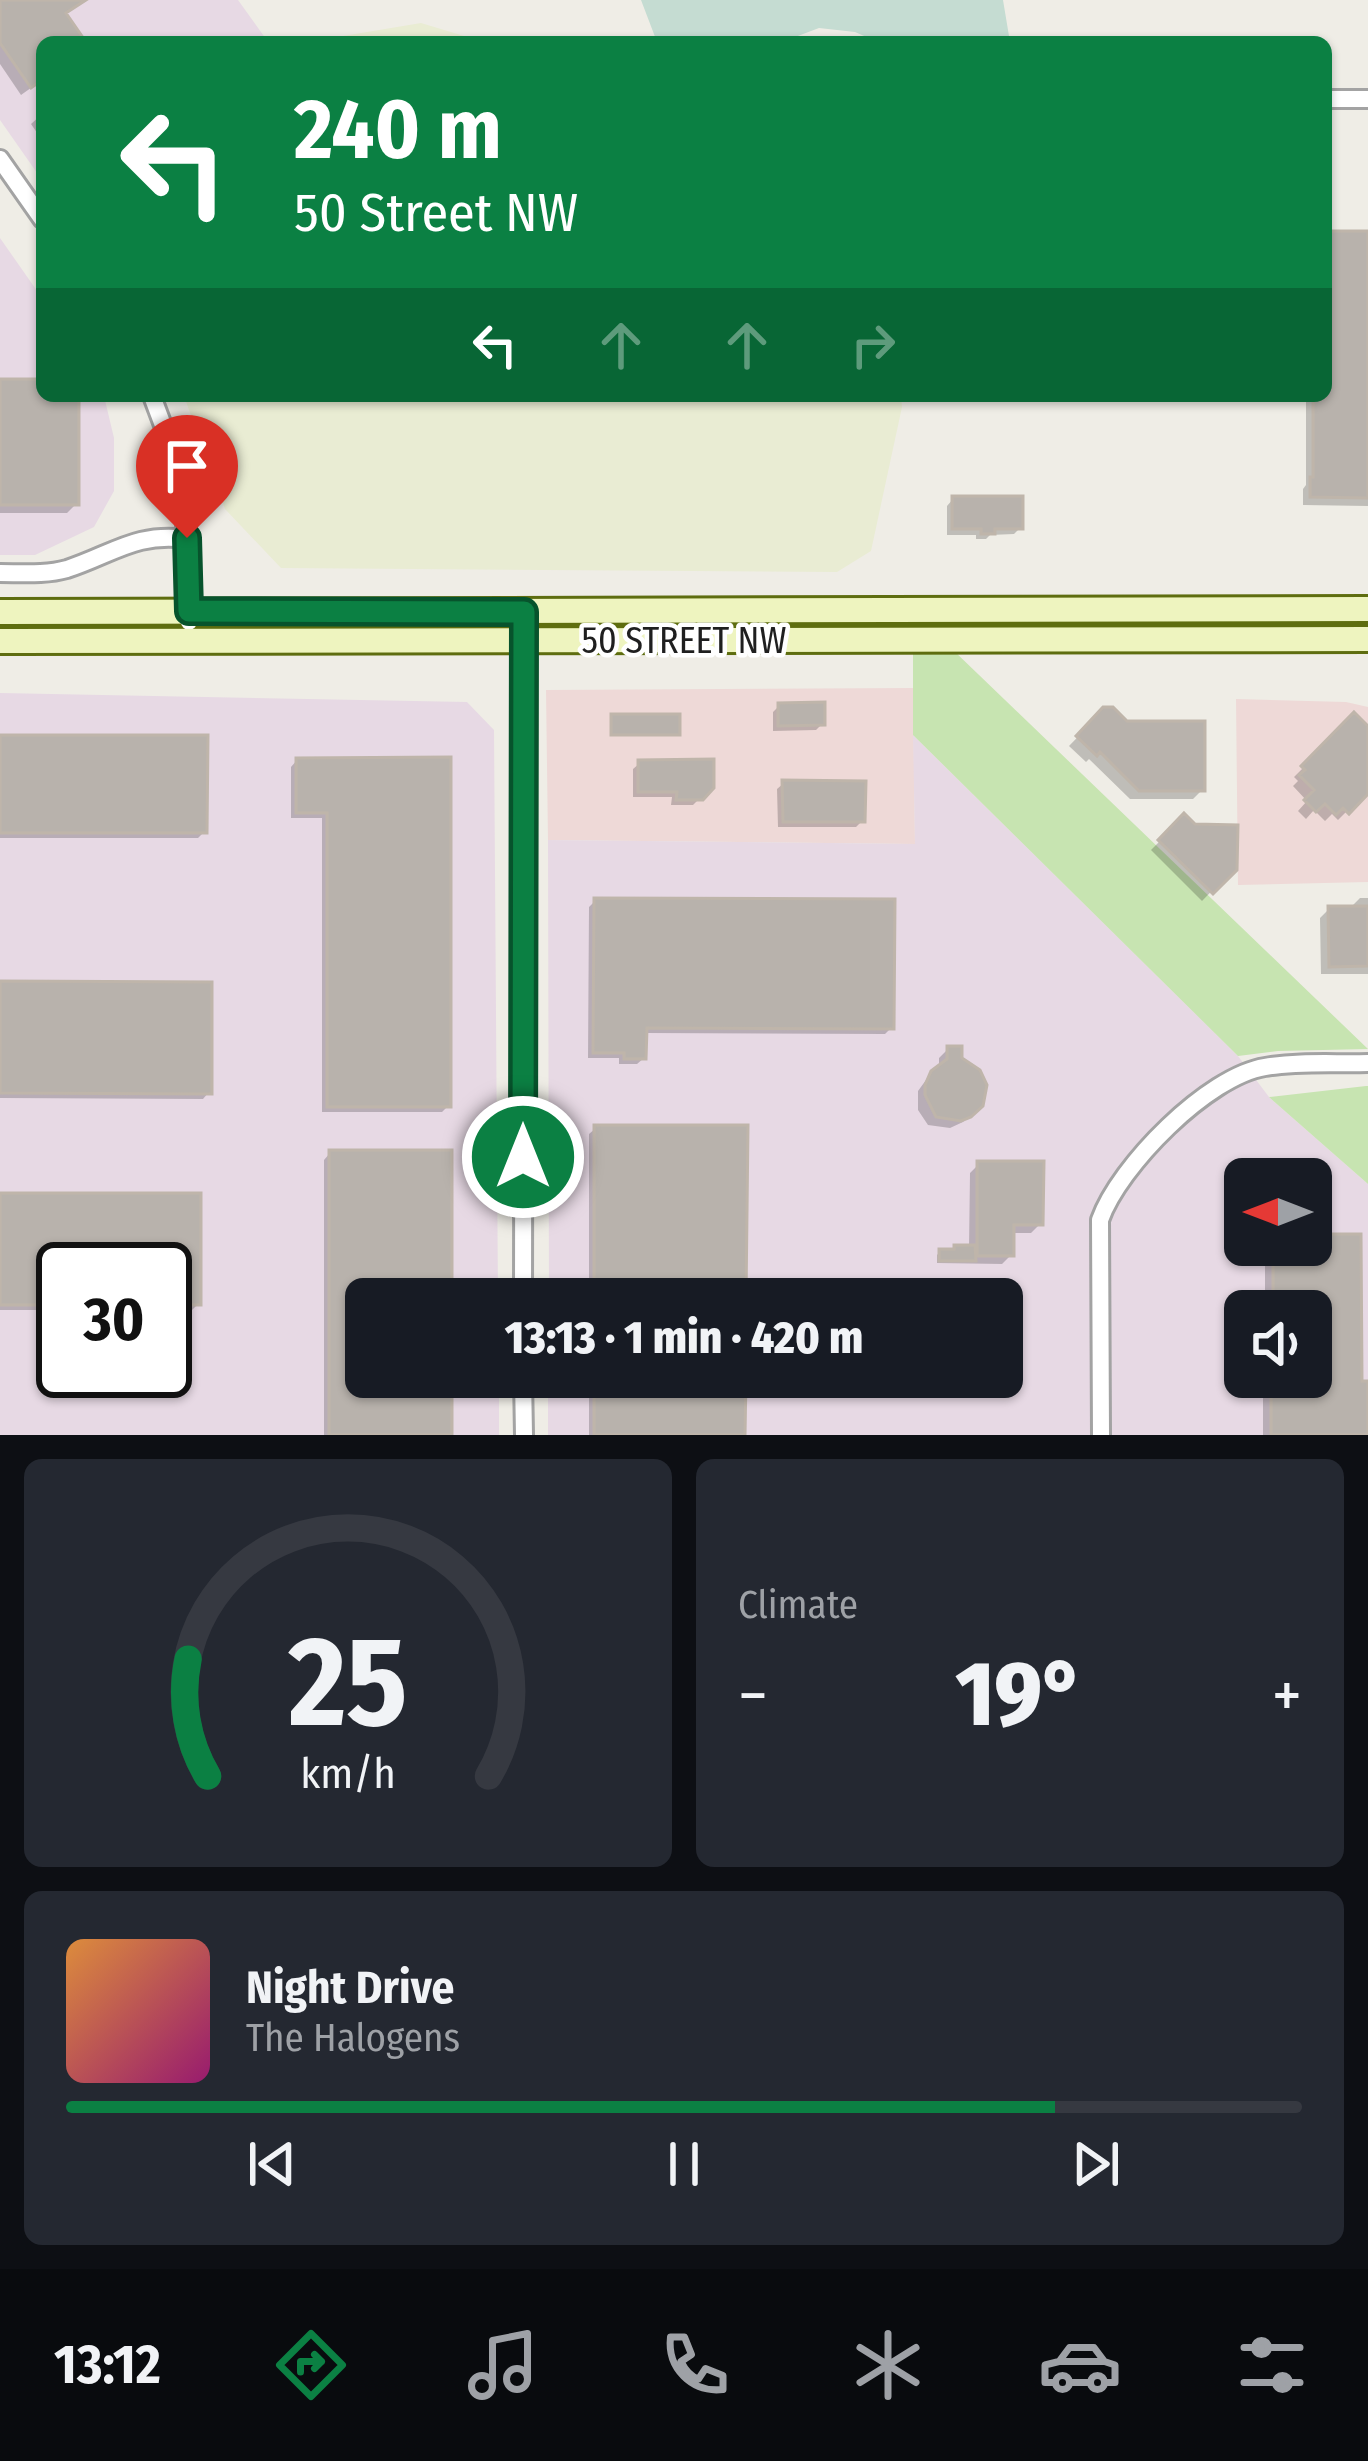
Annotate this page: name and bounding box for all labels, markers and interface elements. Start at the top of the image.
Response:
text: 240 m [294,79,502,180]
icon: left [96,84,252,240]
text: 50 Street NW [294,181,578,245]
icon: left [462,312,528,378]
icon: ahead [588,312,654,378]
icon: ahead [714,312,780,378]
icon: right [840,312,906,378]
pin [136,415,238,538]
icon: arrive [154,433,220,499]
street label: 50 STREET NW [582,619,786,663]
position arrow [460,1094,586,1220]
north arrow [1224,1158,1332,1266]
map controls [1224,1158,1332,1398]
speed limit sign: 30 [36,1242,192,1398]
button: sound [1224,1290,1332,1398]
text: 13:13 · 1 min · 420 m [505,1311,863,1365]
text: Climate [738,1582,858,1628]
text: 25 [287,1608,408,1758]
text: 19° [956,1641,1084,1749]
text: − [738,1656,768,1735]
text: + [1272,1656,1302,1735]
text: km/h [300,1748,396,1799]
text: Night Drive [246,1961,454,2015]
text: The Halogens [246,2015,460,2061]
icon: previous [239,2131,305,2197]
icon: pause [651,2131,717,2197]
icon: next [1063,2131,1129,2197]
icon: directions [269,2323,353,2407]
icon: music [461,2323,545,2407]
icon: phone [653,2323,737,2407]
icon: climate [846,2323,930,2407]
icon: car [1038,2323,1122,2407]
icon: filters [1230,2323,1314,2407]
text: 13:12 [54,2333,161,2397]

